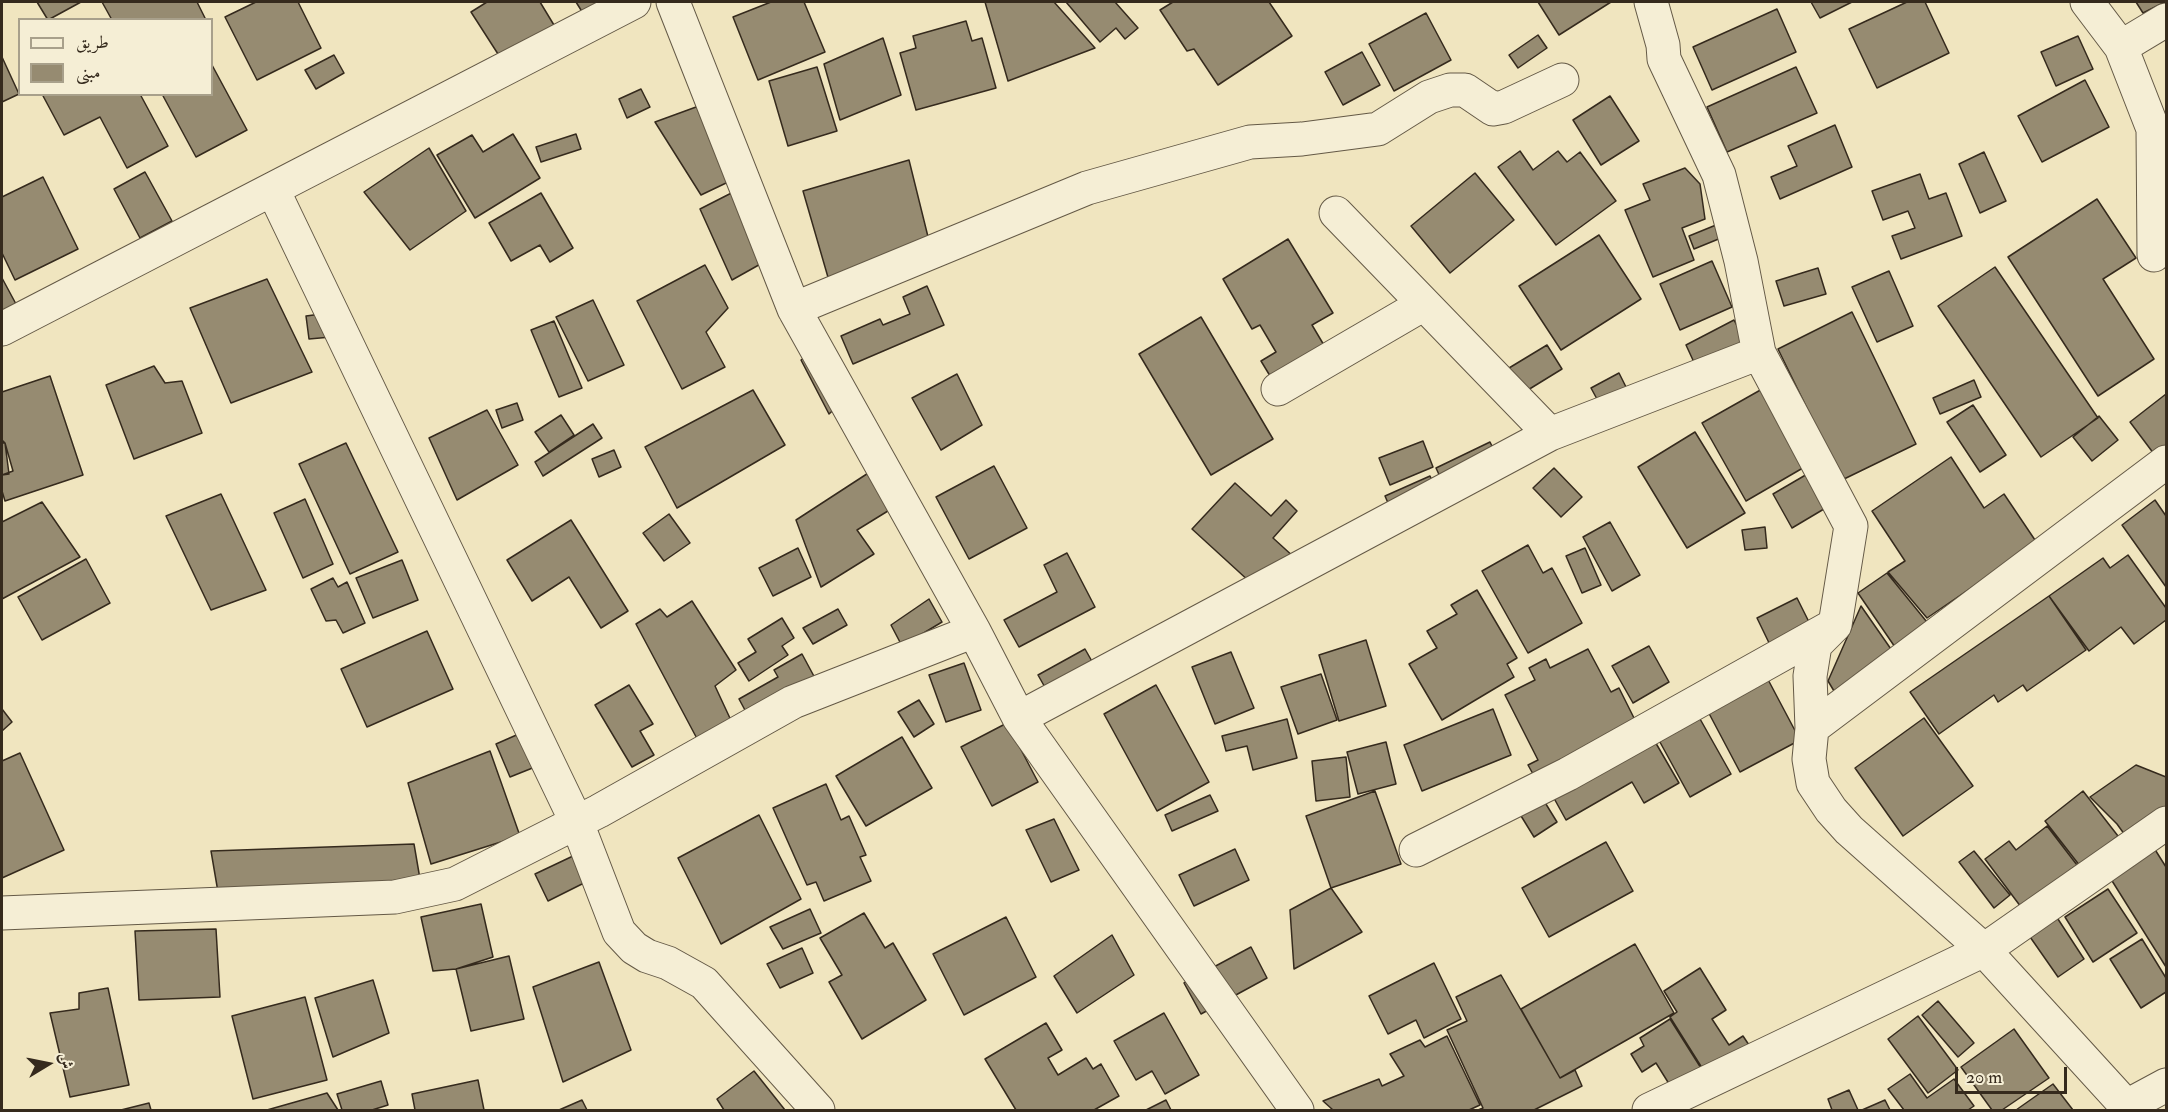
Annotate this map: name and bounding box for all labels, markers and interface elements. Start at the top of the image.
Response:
legend [18,18,213,96]
text: طريق [76,31,109,54]
text: مبنى [76,61,101,84]
north arrow [18,1034,78,1094]
text: ش [55,1051,77,1070]
scale bar [1958,1055,2070,1093]
text: 20 m [1966,1066,2002,1089]

